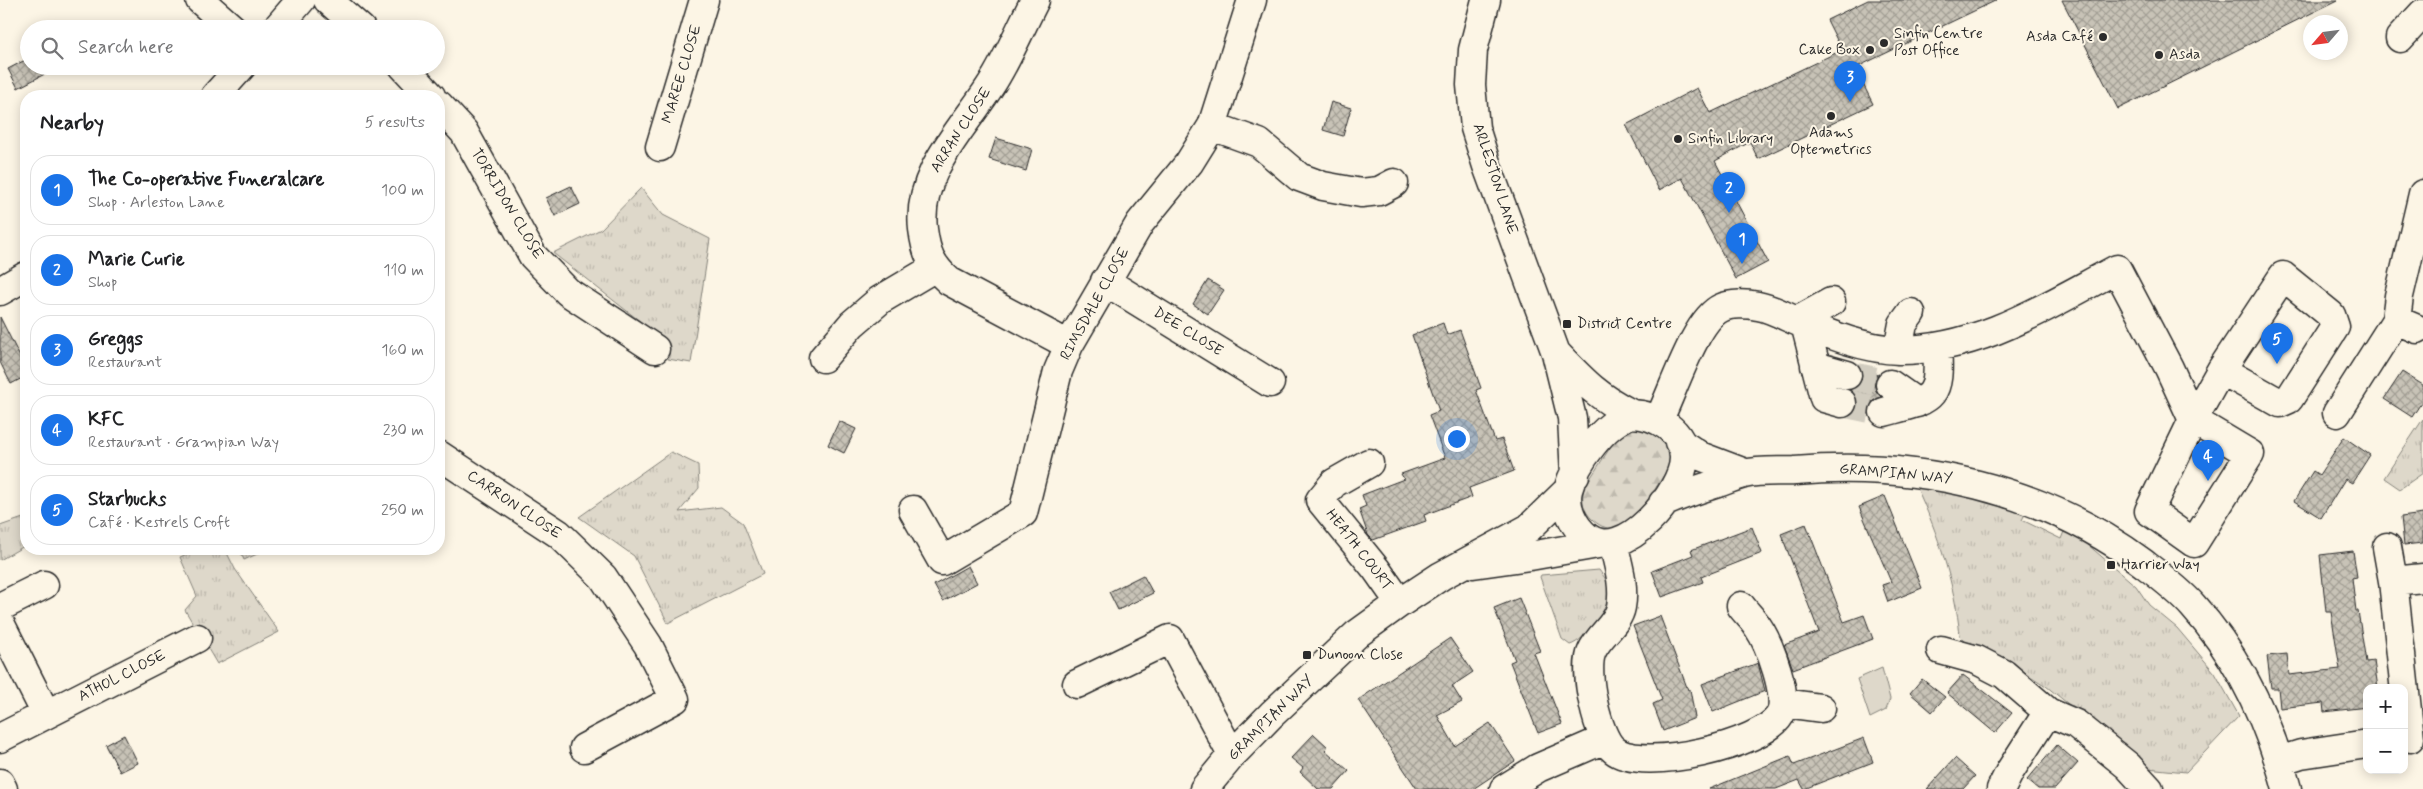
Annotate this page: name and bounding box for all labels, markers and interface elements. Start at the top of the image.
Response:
north arrow [2303,15,2348,60]
search box [20,20,445,75]
street label: MAREE CLOSE [657,22,707,126]
place label: Sinfin Centre Post Office [1894,24,1983,61]
place label: Asda Café [2026,27,2093,47]
marker: Asda Café [2097,31,2109,43]
icon: search [38,34,66,62]
text: Search here [78,35,174,60]
marker: Sinfin Centre Post Office [1878,37,1890,49]
place label: Cake Box [1798,40,1860,60]
marker: Cake Box [1864,44,1876,56]
place label: Asda [2169,45,2200,65]
marker: Asda [2153,49,2165,61]
pin: 3 [1834,61,1866,102]
street label: ARRAN CLOSE [926,83,996,176]
text: Nearby [40,109,104,137]
marker: Adams Optemetrics [1825,110,1837,122]
text: 5 results [365,112,425,133]
street label: ARLESTON LANE [1468,121,1523,237]
place label: Adams Optemetrics [1790,123,1872,160]
place label: Sinfin Library [1688,129,1773,149]
marker: Sinfin Library [1672,133,1684,145]
street label: TORRIDON CLOSE [466,145,548,264]
text: The Co-operative Funeralcare [88,167,324,192]
pin: 2 [1713,172,1745,213]
text: 1 [53,180,61,201]
text: 100 m [381,180,424,201]
text: Shop · Arleston Lane [88,192,225,213]
pin: 1 [1726,223,1758,264]
street label: RIMSDALE CLOSE [1056,244,1135,364]
text: Marie Curie [88,247,185,272]
text: 2 [53,260,61,281]
text: 110 m [383,260,424,281]
text: Shop [88,272,117,293]
street label: DEE CLOSE [1149,303,1227,361]
place label: District Centre [1577,314,1672,334]
marker: District Centre [1561,318,1573,330]
pin: 5 [2261,323,2293,364]
text: Greggs [88,327,143,352]
text: 3 [53,340,61,361]
text: 160 m [381,340,424,361]
text: Restaurant [88,352,162,373]
text: KFC [88,407,124,432]
text: 4 [52,420,62,441]
text: 230 m [383,420,424,441]
your location [1444,426,1470,452]
text: Restaurant · Grampian Way [88,432,279,453]
pin: 4 [2192,440,2224,481]
street label: GRAMPIAN WAY [1838,459,1954,489]
street label: CARRON CLOSE [463,466,565,544]
text: Starbucks [88,487,166,512]
text: 5 [52,500,62,521]
text: 250 m [381,500,424,521]
street label: HEATH COURT [1321,505,1397,595]
text: Café · Kestrels Croft [88,512,230,533]
place label: Harrier Way [2121,555,2200,575]
marker: Harrier Way [2105,559,2117,571]
street label: ATHOL CLOSE [75,645,170,707]
place label: Dunoon Close [1317,645,1403,665]
marker: Dunoon Close [1301,649,1313,661]
street label: GRAMPIAN WAY [1224,670,1319,765]
map controls [2363,684,2408,774]
button: + [2363,684,2408,729]
button: − [2363,729,2408,774]

